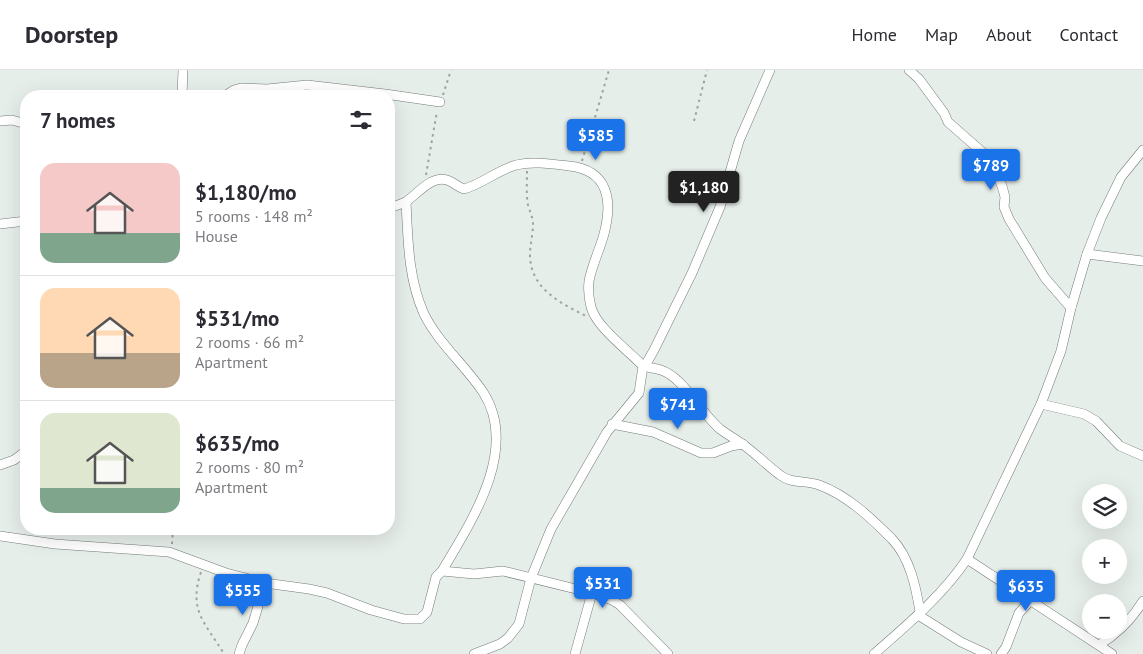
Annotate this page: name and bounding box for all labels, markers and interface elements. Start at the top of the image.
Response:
text: Doorstep [25,19,118,50]
text: Home [851,23,897,46]
text: Map [925,23,958,46]
text: About [986,23,1032,46]
text: Contact [1060,23,1118,46]
icon: filters [347,106,375,134]
text: 7 homes [40,107,115,134]
pin: $585 [566,118,626,161]
text: $585 [578,125,614,145]
pin: $789 [961,148,1021,191]
text: $789 [973,155,1009,175]
pin: $1,180 [663,170,745,213]
text: $1,180 [679,177,729,197]
text: $1,180/mo [195,179,297,206]
icon: home [80,183,140,243]
text: 5 rooms · 148 m² [195,206,313,226]
text: House [195,226,238,246]
text: $531/mo [195,305,279,332]
icon: home [80,308,140,368]
text: 2 rooms · 66 m² [195,332,304,352]
text: Apartment [195,352,268,372]
pin: $741 [648,388,708,430]
text: $741 [660,394,696,414]
text: $635/mo [195,430,279,457]
icon: home [80,433,140,493]
text: 2 rooms · 80 m² [195,457,304,477]
text: Apartment [195,477,268,497]
map controls [1082,484,1127,639]
button: layers [1082,484,1127,529]
button: + [1082,539,1127,584]
pin: $531 [573,566,633,609]
pin: $635 [996,570,1056,612]
text: $531 [585,573,621,593]
pin: $555 [213,574,273,616]
text: $635 [1008,576,1044,596]
text: $555 [225,580,261,600]
button: − [1082,594,1127,639]

